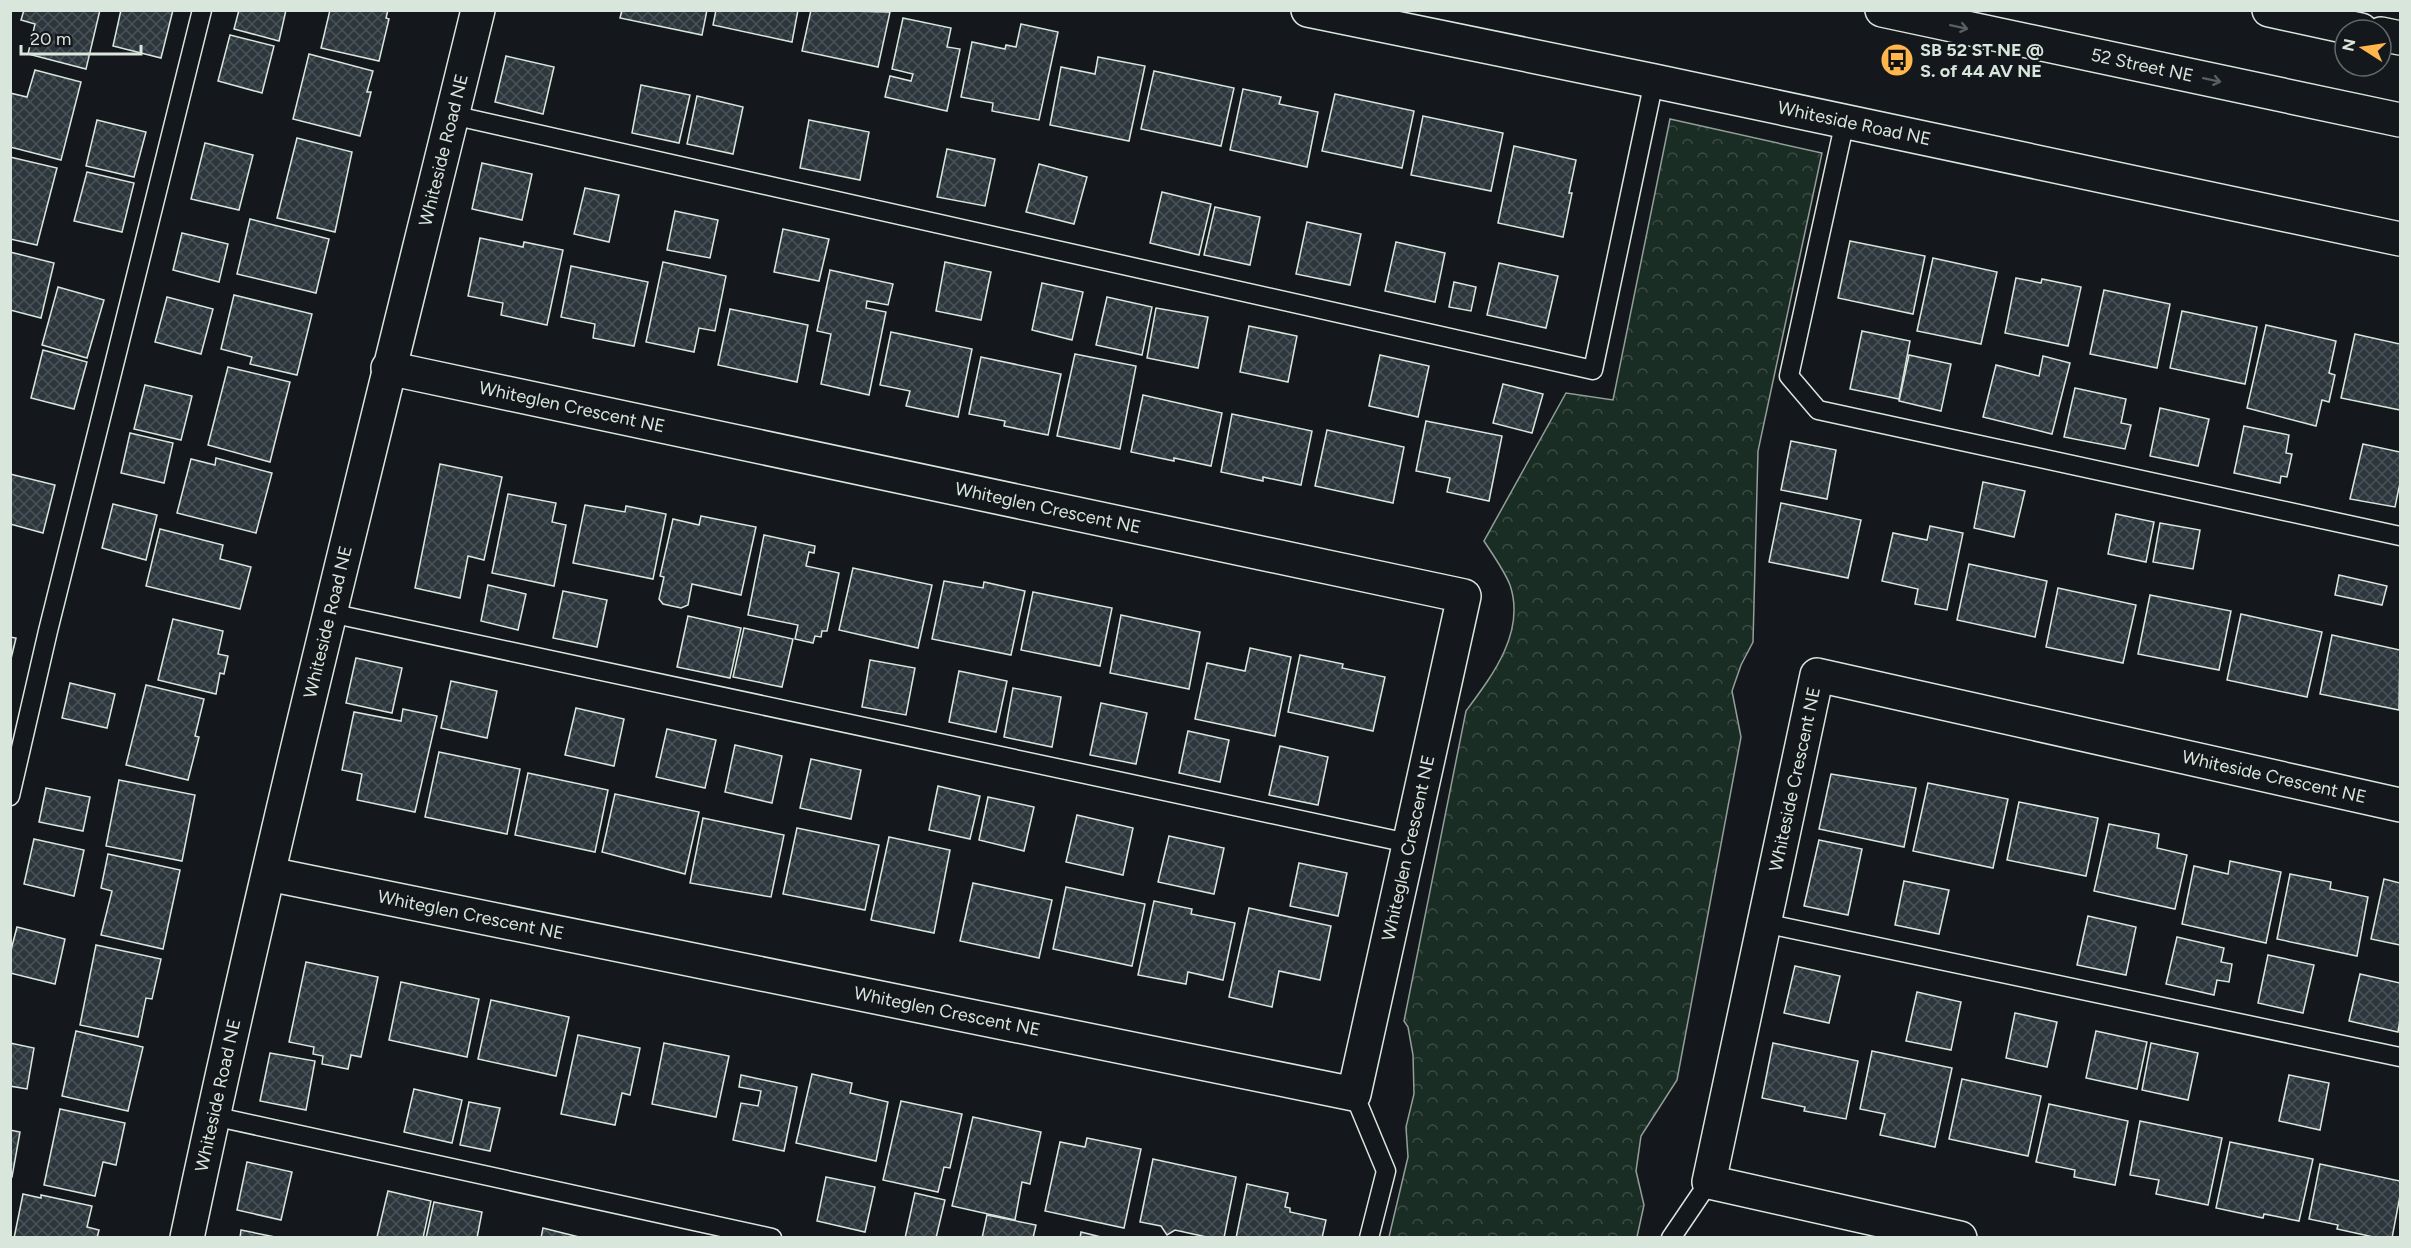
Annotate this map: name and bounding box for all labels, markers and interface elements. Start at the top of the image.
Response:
scale bar [21,18,141,56]
north arrow [2333,18,2393,78]
one-way arrow [1949,22,1969,33]
text: 20 m [30,28,71,50]
text: N [2338,37,2359,53]
place label: SB 52 ST NE @ S. of 44 AV NE [1920,39,2044,82]
bus stop icon: SB 52 ST NE @ S. of 44 AV NE [1879,42,1915,78]
street label: 52 Street NE [2089,44,2196,87]
street label: Whiteside Road NE [414,72,473,228]
one-way arrow [2202,75,2221,86]
street label: Whiteside Road NE [1776,97,1933,150]
street label: Whiteglen Crescent NE [477,377,667,437]
street label: Whiteglen Crescent NE [953,478,1143,538]
street label: Whiteside Road NE [299,543,357,700]
street label: Whiteside Crescent NE [1764,685,1825,874]
street label: Whiteside Crescent NE [2180,746,2369,808]
street label: Whiteglen Crescent NE [1377,753,1440,943]
street label: Whiteglen Crescent NE [376,885,566,945]
street label: Whiteglen Crescent NE [852,982,1042,1041]
street label: Whiteside Road NE [190,1017,246,1174]

